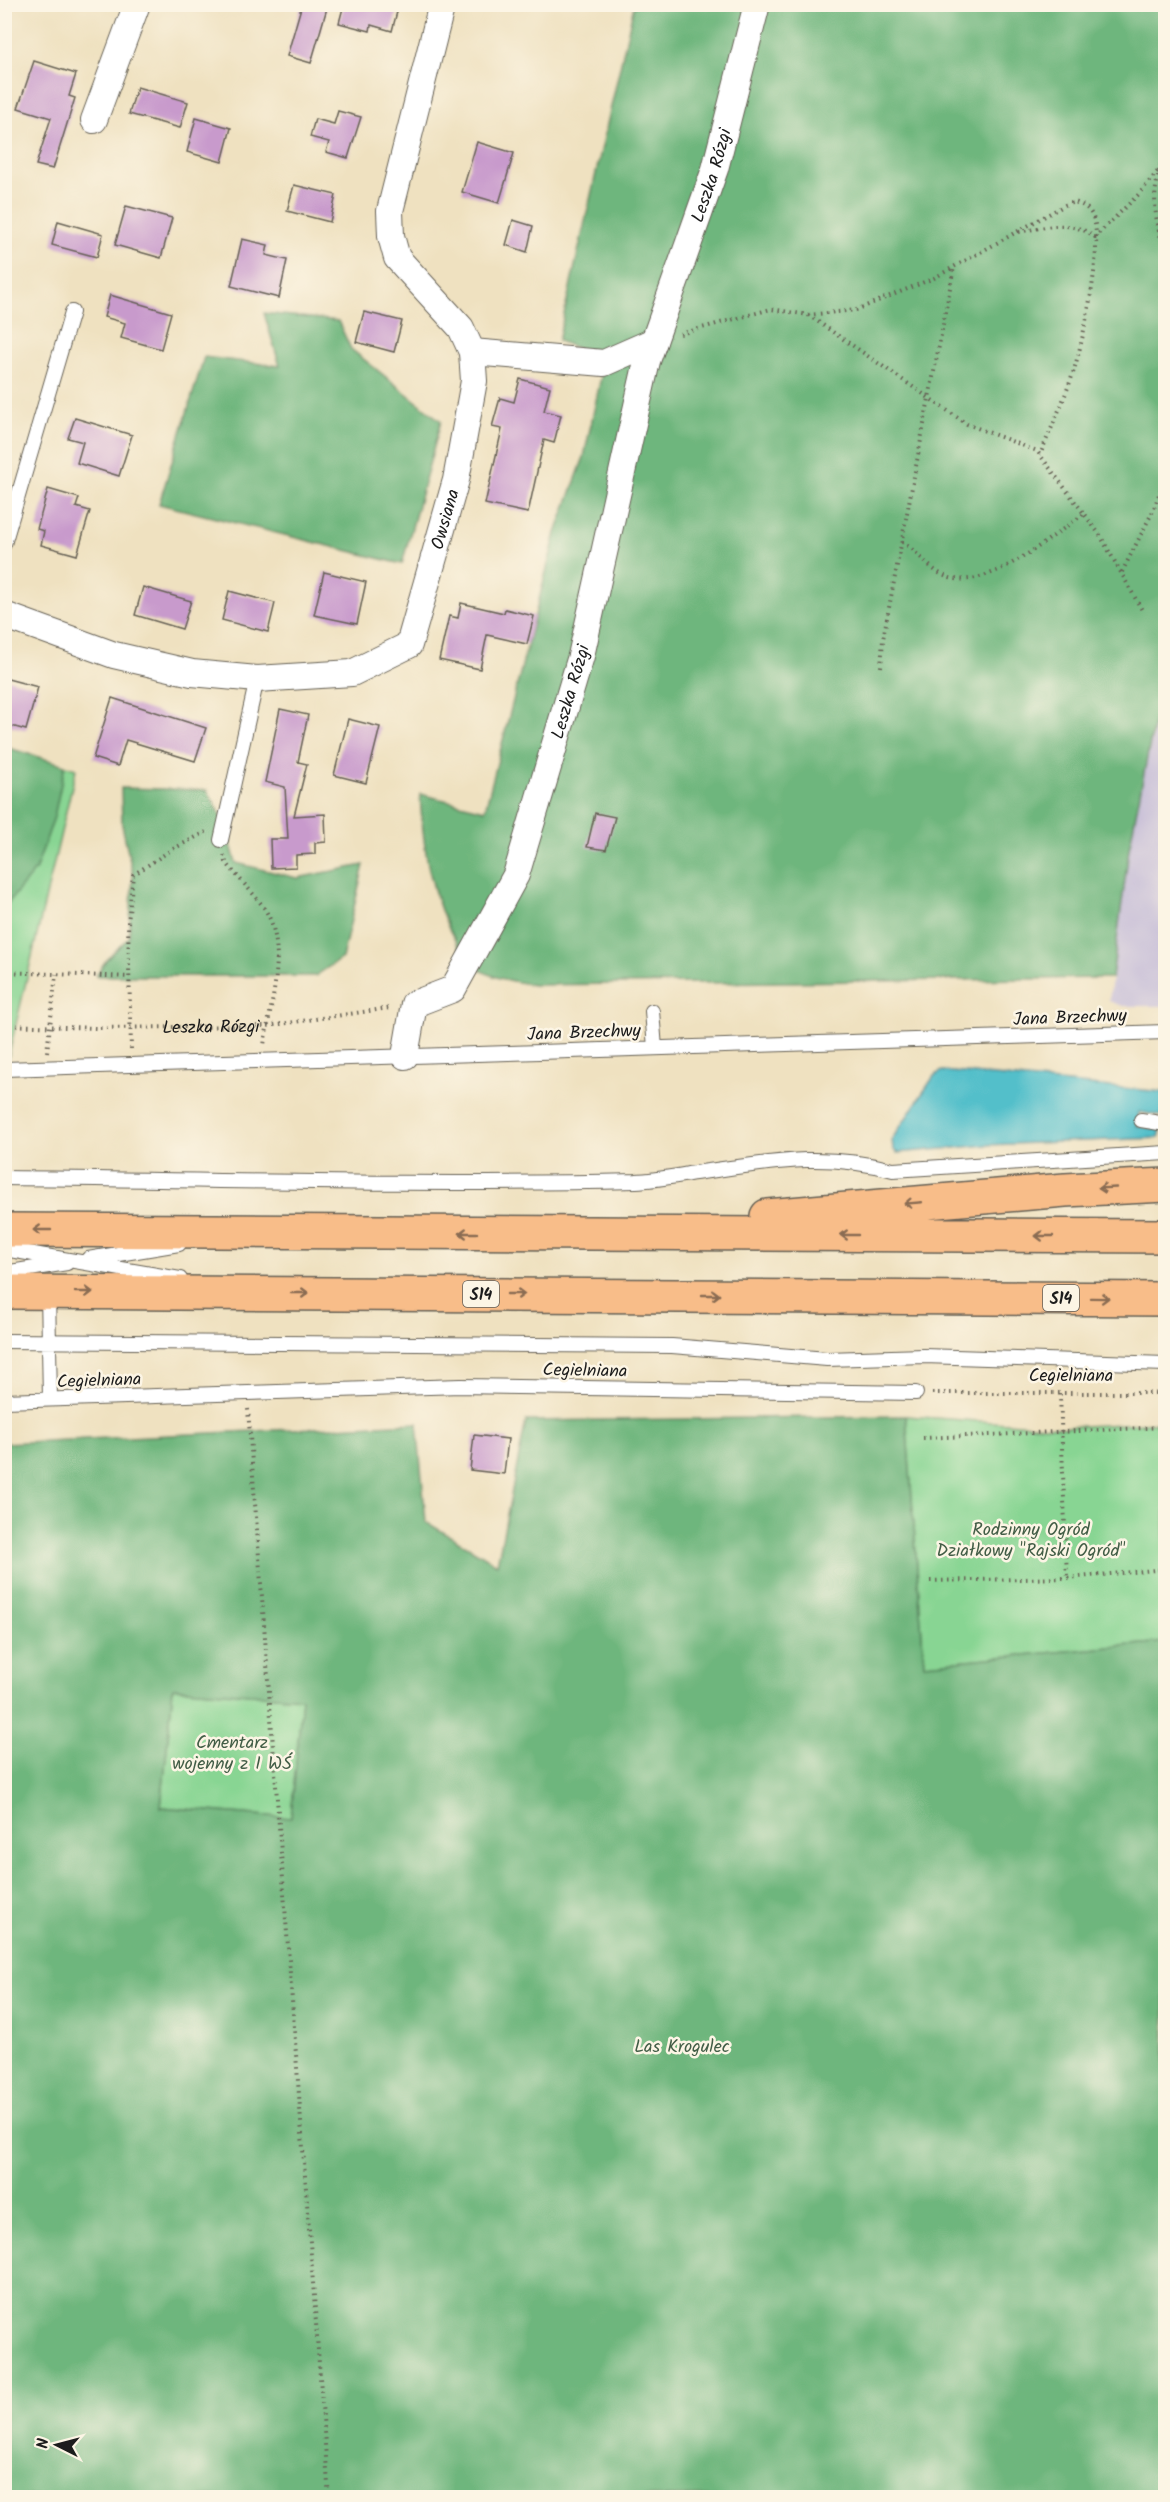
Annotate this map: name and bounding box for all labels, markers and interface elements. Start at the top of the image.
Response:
street label: Leszka Rózgi [684,125,741,227]
street label: Owsiana [424,486,469,553]
street label: Leszka Rózgi [544,641,599,743]
street label: Jana Brzechwy [1013,1002,1128,1035]
street label: Leszka Rózgi [162,1013,260,1043]
street label: Jana Brzechwy [527,1017,642,1050]
one-way arrow [1098,1182,1118,1193]
one-way arrow [903,1197,923,1208]
one-way arrow [33,1224,53,1236]
one-way arrow [459,1227,479,1238]
one-way arrow [840,1229,860,1241]
one-way arrow [1035,1230,1055,1242]
road number: S14 [463,1281,499,1307]
road number: S14 [1043,1285,1079,1311]
one-way arrow [73,1286,93,1298]
one-way arrow [289,1287,309,1299]
one-way arrow [505,1288,525,1300]
one-way arrow [700,1289,720,1301]
one-way arrow [1089,1292,1109,1304]
street label: Cegielniana [542,1356,628,1387]
street label: Cegielniana [1029,1362,1113,1391]
street label: Cegielniana [56,1366,142,1397]
park label: Rodzinny Ogród Działkowy "Rajski Ogród" [937,1516,1125,1566]
park label: Cmentarz wojenny z I WŚ [172,1729,293,1779]
park label: Las Krogulec [634,2033,730,2062]
north arrow [27,2415,87,2475]
text: N [31,2437,57,2450]

